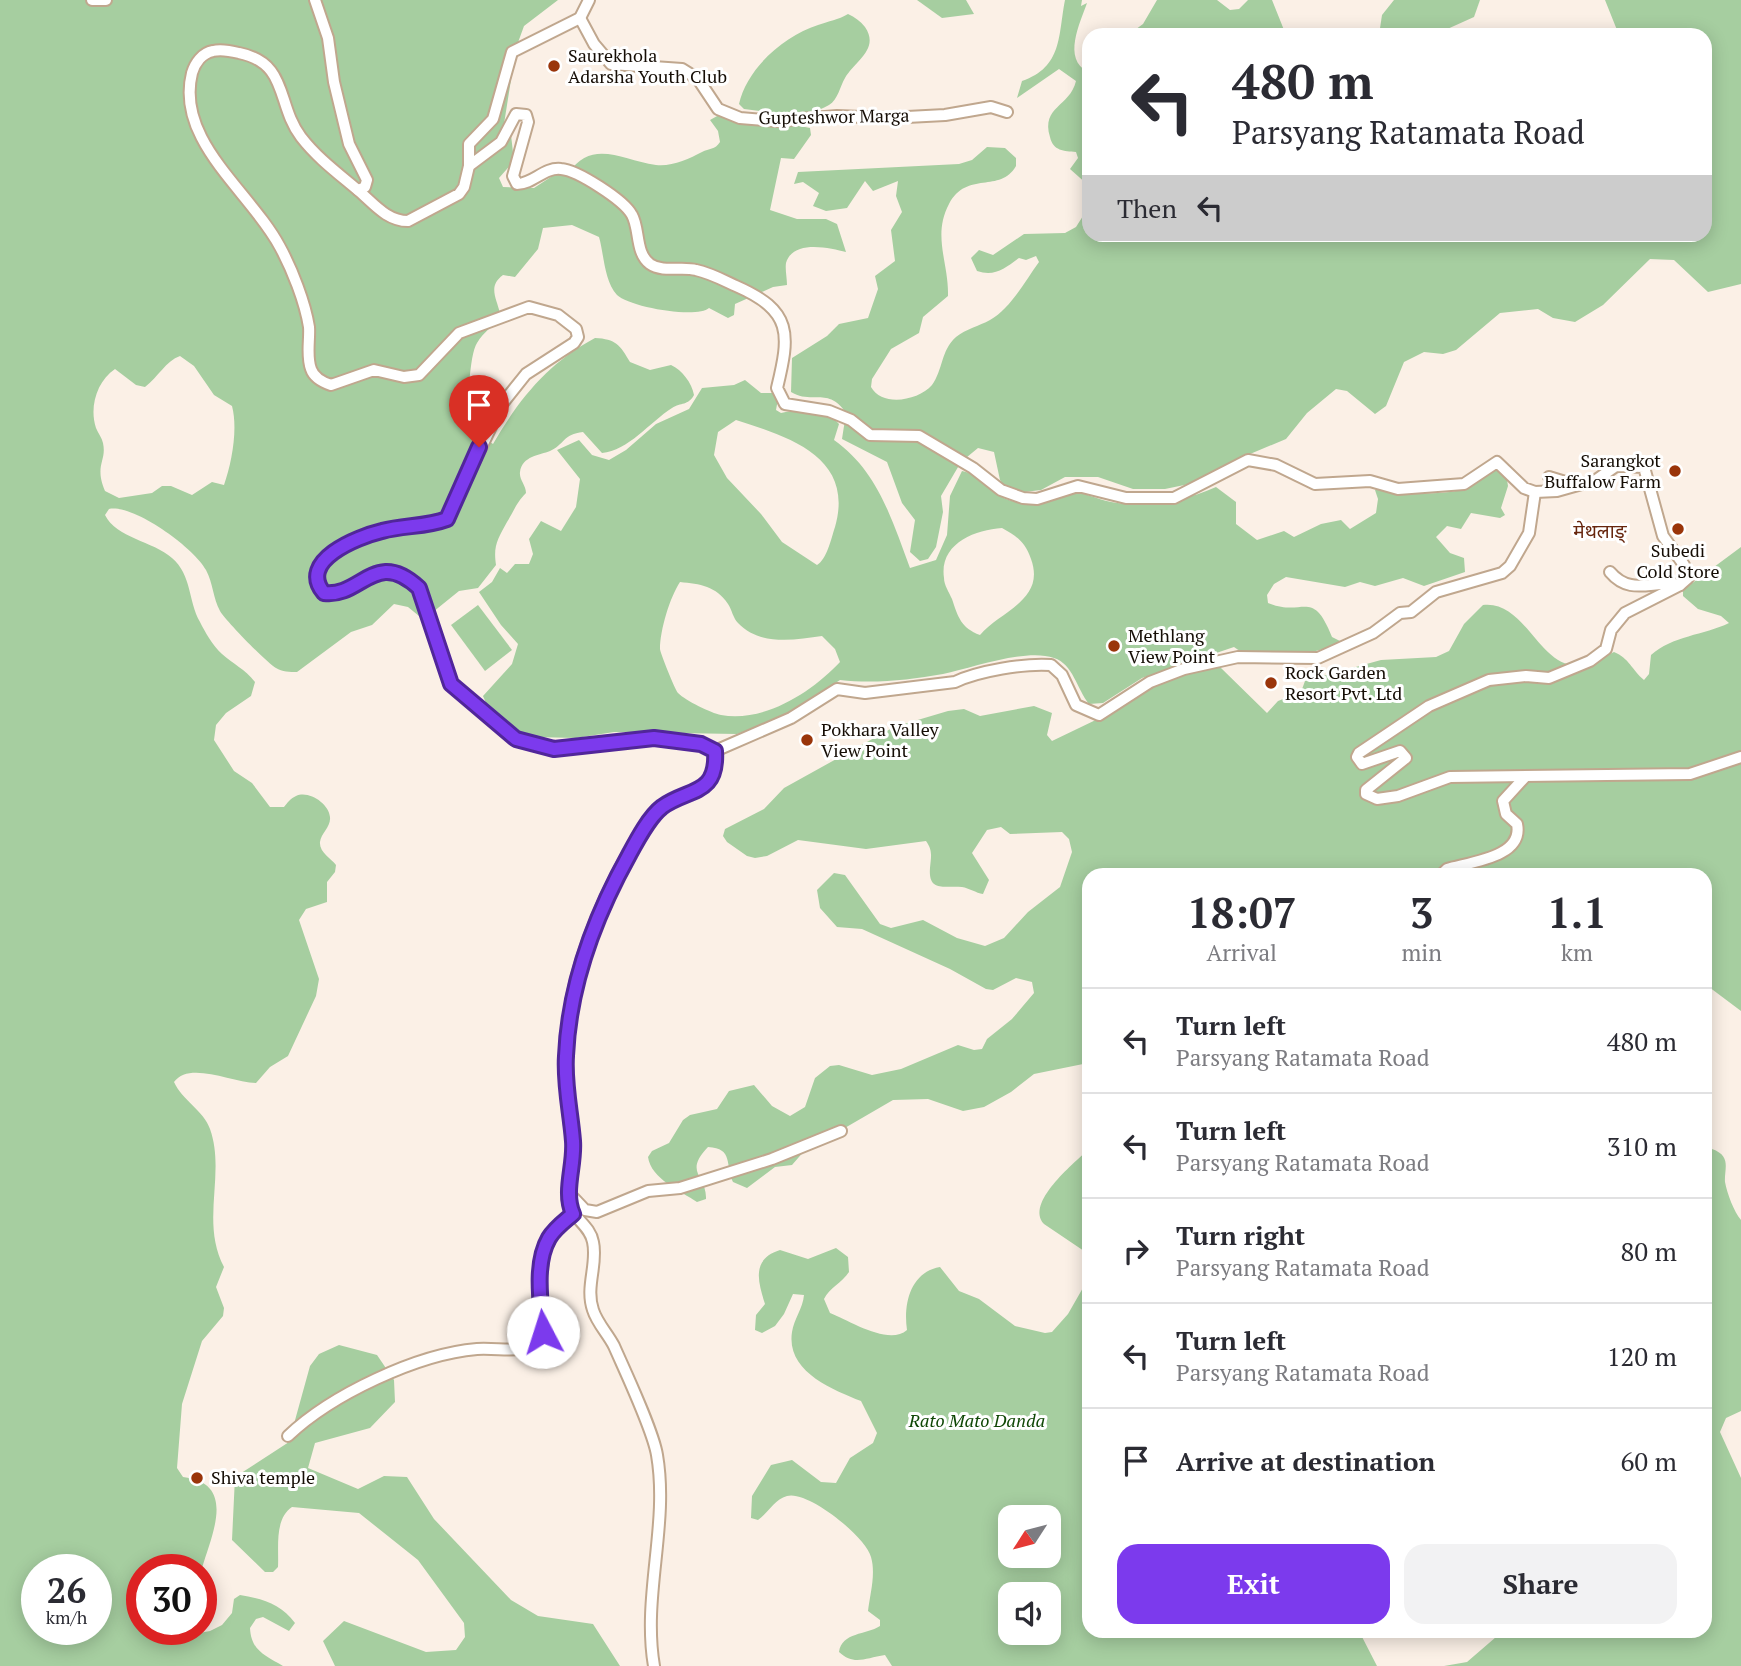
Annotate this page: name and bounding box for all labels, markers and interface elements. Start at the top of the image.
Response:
place label: Saurekhola Adarsha Youth Club [568,43,727,88]
text: 480 m [1232,48,1374,113]
icon: left [1117,56,1208,147]
marker: Saurekhola Adarsha Youth Club [546,58,562,74]
street label: Gupteshwor Marga [758,103,910,129]
text: Parsyang Ratamata Road [1232,111,1585,153]
icon: left [1191,189,1229,227]
text: Then [1117,191,1177,225]
pin [449,375,509,447]
icon: arrive [460,386,498,424]
place label: Sarangkot Buffalow Farm [1544,448,1661,493]
marker: Sarangkot Buffalow Farm [1667,463,1683,479]
district label: मेथलाङ् [1573,518,1628,543]
marker: Subedi Cold Store [1670,521,1686,537]
place label: Subedi Cold Store [1636,538,1720,583]
place label: Methlang View Point [1128,623,1215,668]
marker: Methlang View Point [1106,638,1122,654]
place label: Rock Garden Resort Pvt. Ltd [1285,660,1402,705]
marker: Rock Garden Resort Pvt. Ltd [1263,675,1279,691]
place label: Pokhara Valley View Point [821,717,939,762]
marker: Pokhara Valley View Point [799,732,815,748]
text: 18:07 [1187,884,1296,940]
text: 3 [1410,884,1434,940]
text: 1.1 [1547,884,1607,940]
text: Arrival [1206,937,1277,968]
text: min [1401,937,1442,968]
text: km [1561,937,1593,968]
text: Turn left [1176,1008,1286,1042]
icon: left [1117,1022,1155,1060]
text: 480 m [1607,1024,1677,1058]
text: Parsyang Ratamata Road [1176,1042,1430,1073]
text: Turn left [1176,1113,1286,1147]
icon: left [1117,1127,1155,1165]
text: 310 m [1607,1129,1677,1163]
text: Parsyang Ratamata Road [1176,1147,1430,1178]
text: Turn right [1176,1218,1305,1252]
icon: right [1117,1232,1155,1270]
text: 80 m [1621,1234,1677,1268]
text: Parsyang Ratamata Road [1176,1252,1430,1283]
position arrow [506,1295,580,1369]
text: Turn left [1176,1323,1286,1357]
icon: left [1117,1337,1155,1375]
text: 120 m [1607,1339,1677,1373]
text: Parsyang Ratamata Road [1176,1357,1430,1388]
park label: Rato Mato Danda [908,1408,1045,1432]
icon: arrive [1117,1442,1155,1480]
text: Arrive at destination [1176,1444,1435,1478]
text: 60 m [1621,1444,1677,1478]
place label: Shiva temple [211,1465,315,1489]
marker: Shiva temple [189,1470,205,1486]
north arrow [998,1505,1060,1568]
map controls [998,1505,1061,1645]
button: Exit [1117,1544,1390,1624]
button: Share [1404,1544,1677,1624]
speed limit sign: 30 [126,1554,217,1645]
text: 26 [47,1567,86,1613]
button: sound [998,1582,1061,1645]
text: km/h [46,1605,87,1629]

